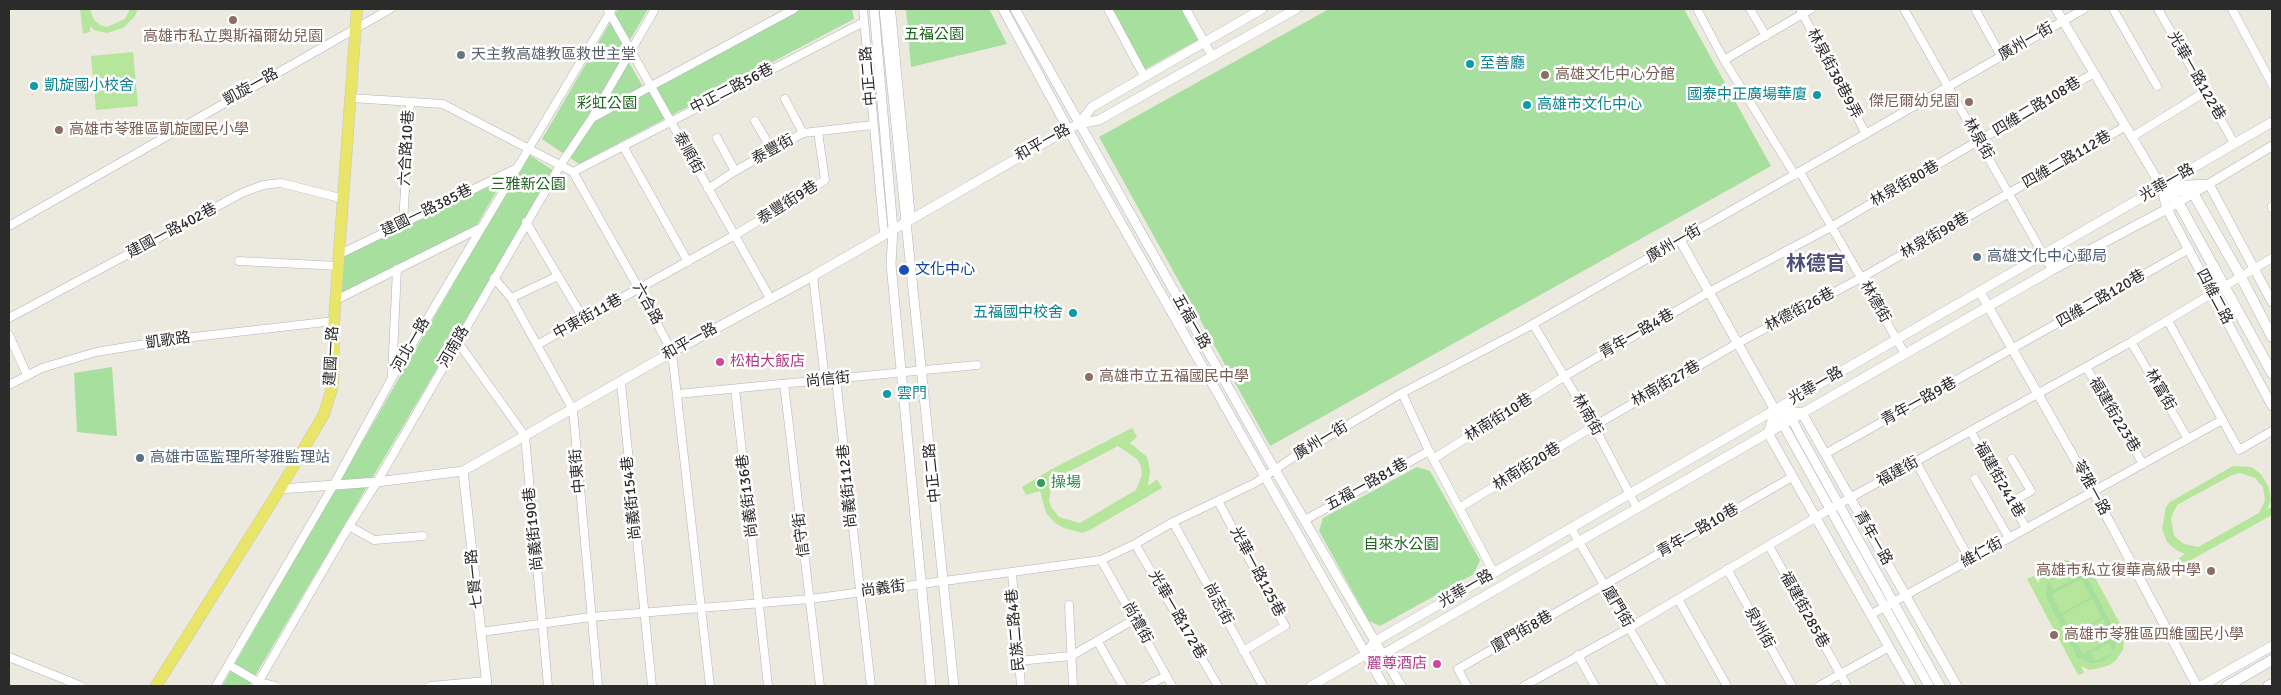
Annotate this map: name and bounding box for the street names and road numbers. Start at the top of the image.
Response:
street label: 廣州一街 [1996,19,2056,65]
street label: 林泉街38巷9弄 [1803,26,1865,122]
street label: 光華一路122巷 [2163,29,2229,123]
street label: 中正二路 [857,45,881,107]
street label: 中正二路56巷 [687,60,777,118]
street label: 凱旋一路 [220,65,282,109]
street label: 四維二路108巷 [1990,74,2084,140]
street label: 六合路10巷 [396,109,418,187]
street label: 林泉街 [1959,115,1997,163]
street label: 和平一路 [1012,121,1074,165]
street label: 四維二路112巷 [2020,127,2114,193]
street label: 泰順街 [669,129,707,177]
street label: 泰豐街 [749,131,797,169]
street label: 林泉街80巷 [1868,157,1942,211]
street label: 光華一路 [2137,160,2197,206]
street label: 泰豐街9巷 [754,177,822,229]
street label: 建國一路385巷 [378,181,476,241]
street label: 建國一路402巷 [124,200,220,262]
street label: 林泉街98巷 [1898,209,1972,263]
street label: 廣州一街 [1644,221,1704,267]
street label: 四維二路120巷 [2054,266,2148,332]
street label: 四維二路 [2192,266,2236,328]
street label: 林德街 [1856,278,1894,326]
street label: 六合路 [628,280,666,328]
street label: 林德街26巷 [1762,284,1838,336]
street label: 中東街11巷 [550,291,626,343]
street label: 五福一路 [1168,292,1214,352]
street label: 青年一路4巷 [1597,305,1677,363]
street label: 河北一路 [388,315,434,375]
street label: 和平一路 [659,320,721,364]
street label: 河南路 [435,323,473,371]
street label: 建國一路 [321,326,343,386]
street label: 凱歌路 [144,329,192,353]
street label: 林南街27巷 [1629,357,1703,411]
street label: 光華一路 [1786,363,1846,409]
street label: 林富街 [2141,366,2179,414]
street label: 尚信街 [805,369,851,391]
street label: 青年一路9巷 [1878,374,1960,430]
street label: 福建街223巷 [2085,374,2143,456]
street label: 林南街10巷 [1462,390,1536,446]
street label: 林南街 [1568,391,1606,439]
street label: 廣州一街 [1291,418,1351,464]
street label: 林南街20巷 [1490,439,1564,495]
street label: 福建街241巷 [1970,439,2028,521]
street label: 中正二路 [921,442,945,504]
street label: 尚義街112巷 [835,443,861,529]
street label: 中東街 [567,448,589,494]
street label: 尚義街136巷 [734,453,762,539]
street label: 福建街 [1874,453,1922,491]
street label: 尚義街154巷 [619,455,645,541]
street label: 五福一路81巷 [1323,455,1411,515]
street label: 苓雅一路 [2069,457,2113,519]
street label: 尚義街190巷 [521,486,547,572]
street label: 青年一路10巷 [1654,500,1742,562]
street label: 青年一路 [1850,508,1896,568]
street label: 信守街 [790,512,814,558]
street label: 光華一路125巷 [1226,524,1288,620]
street label: 維仁街 [1958,534,2006,572]
street label: 七賢一路 [463,548,487,610]
street label: 光華一路 [1436,566,1496,612]
street label: 光華一路172巷 [1144,568,1210,662]
street label: 福建街285巷 [1776,569,1832,651]
street label: 尚義街 [860,577,906,601]
street label: 尚志街 [1199,580,1237,628]
street label: 廈門街 [1598,583,1636,631]
street label: 民族二路4巷 [1003,588,1029,672]
street label: 尚禮街 [1118,599,1156,647]
street label: 泉州街 [1740,604,1778,652]
street label: 廈門街8巷 [1488,607,1556,657]

